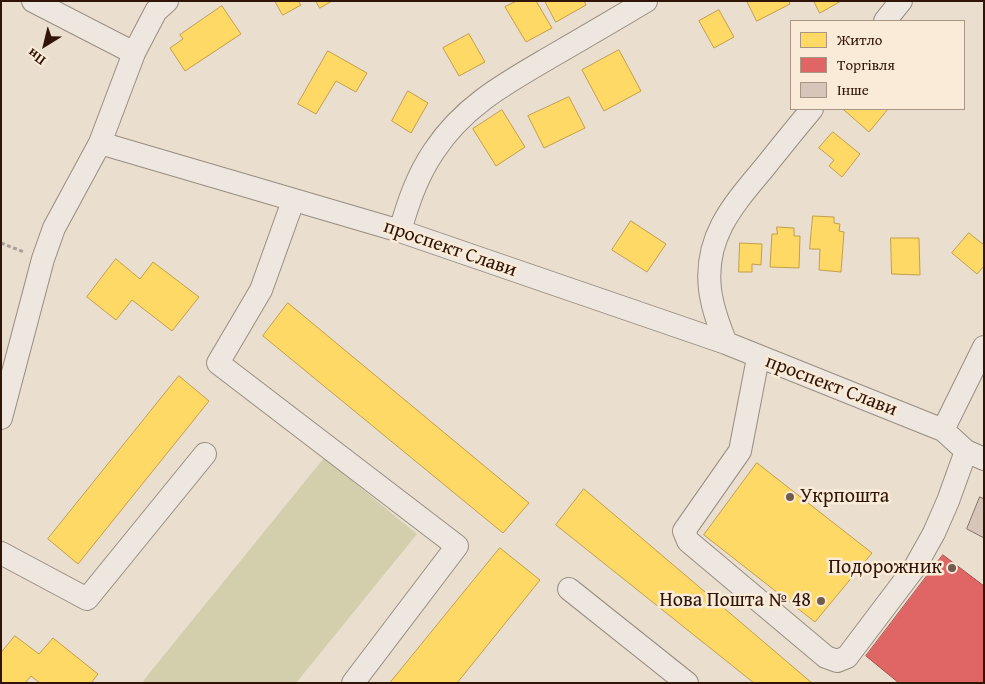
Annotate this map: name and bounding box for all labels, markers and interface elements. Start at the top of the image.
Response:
north arrow [20,20,70,70]
legend [790,20,965,110]
text: Житло [837,29,882,50]
text: Пн [23,44,49,71]
text: Торгівля [837,54,895,75]
text: Інше [837,79,869,100]
street label: проспект Слави [380,215,520,283]
street label: проспект Слави [762,350,900,422]
place label: Укрпошта [800,485,889,509]
marker: Укрпошта [784,491,796,503]
place label: Подорожник [828,556,942,580]
marker: Подорожник [946,562,958,574]
place label: Нова Пошта № 48 [659,589,811,613]
marker: Нова Пошта № 48 [815,595,827,607]

